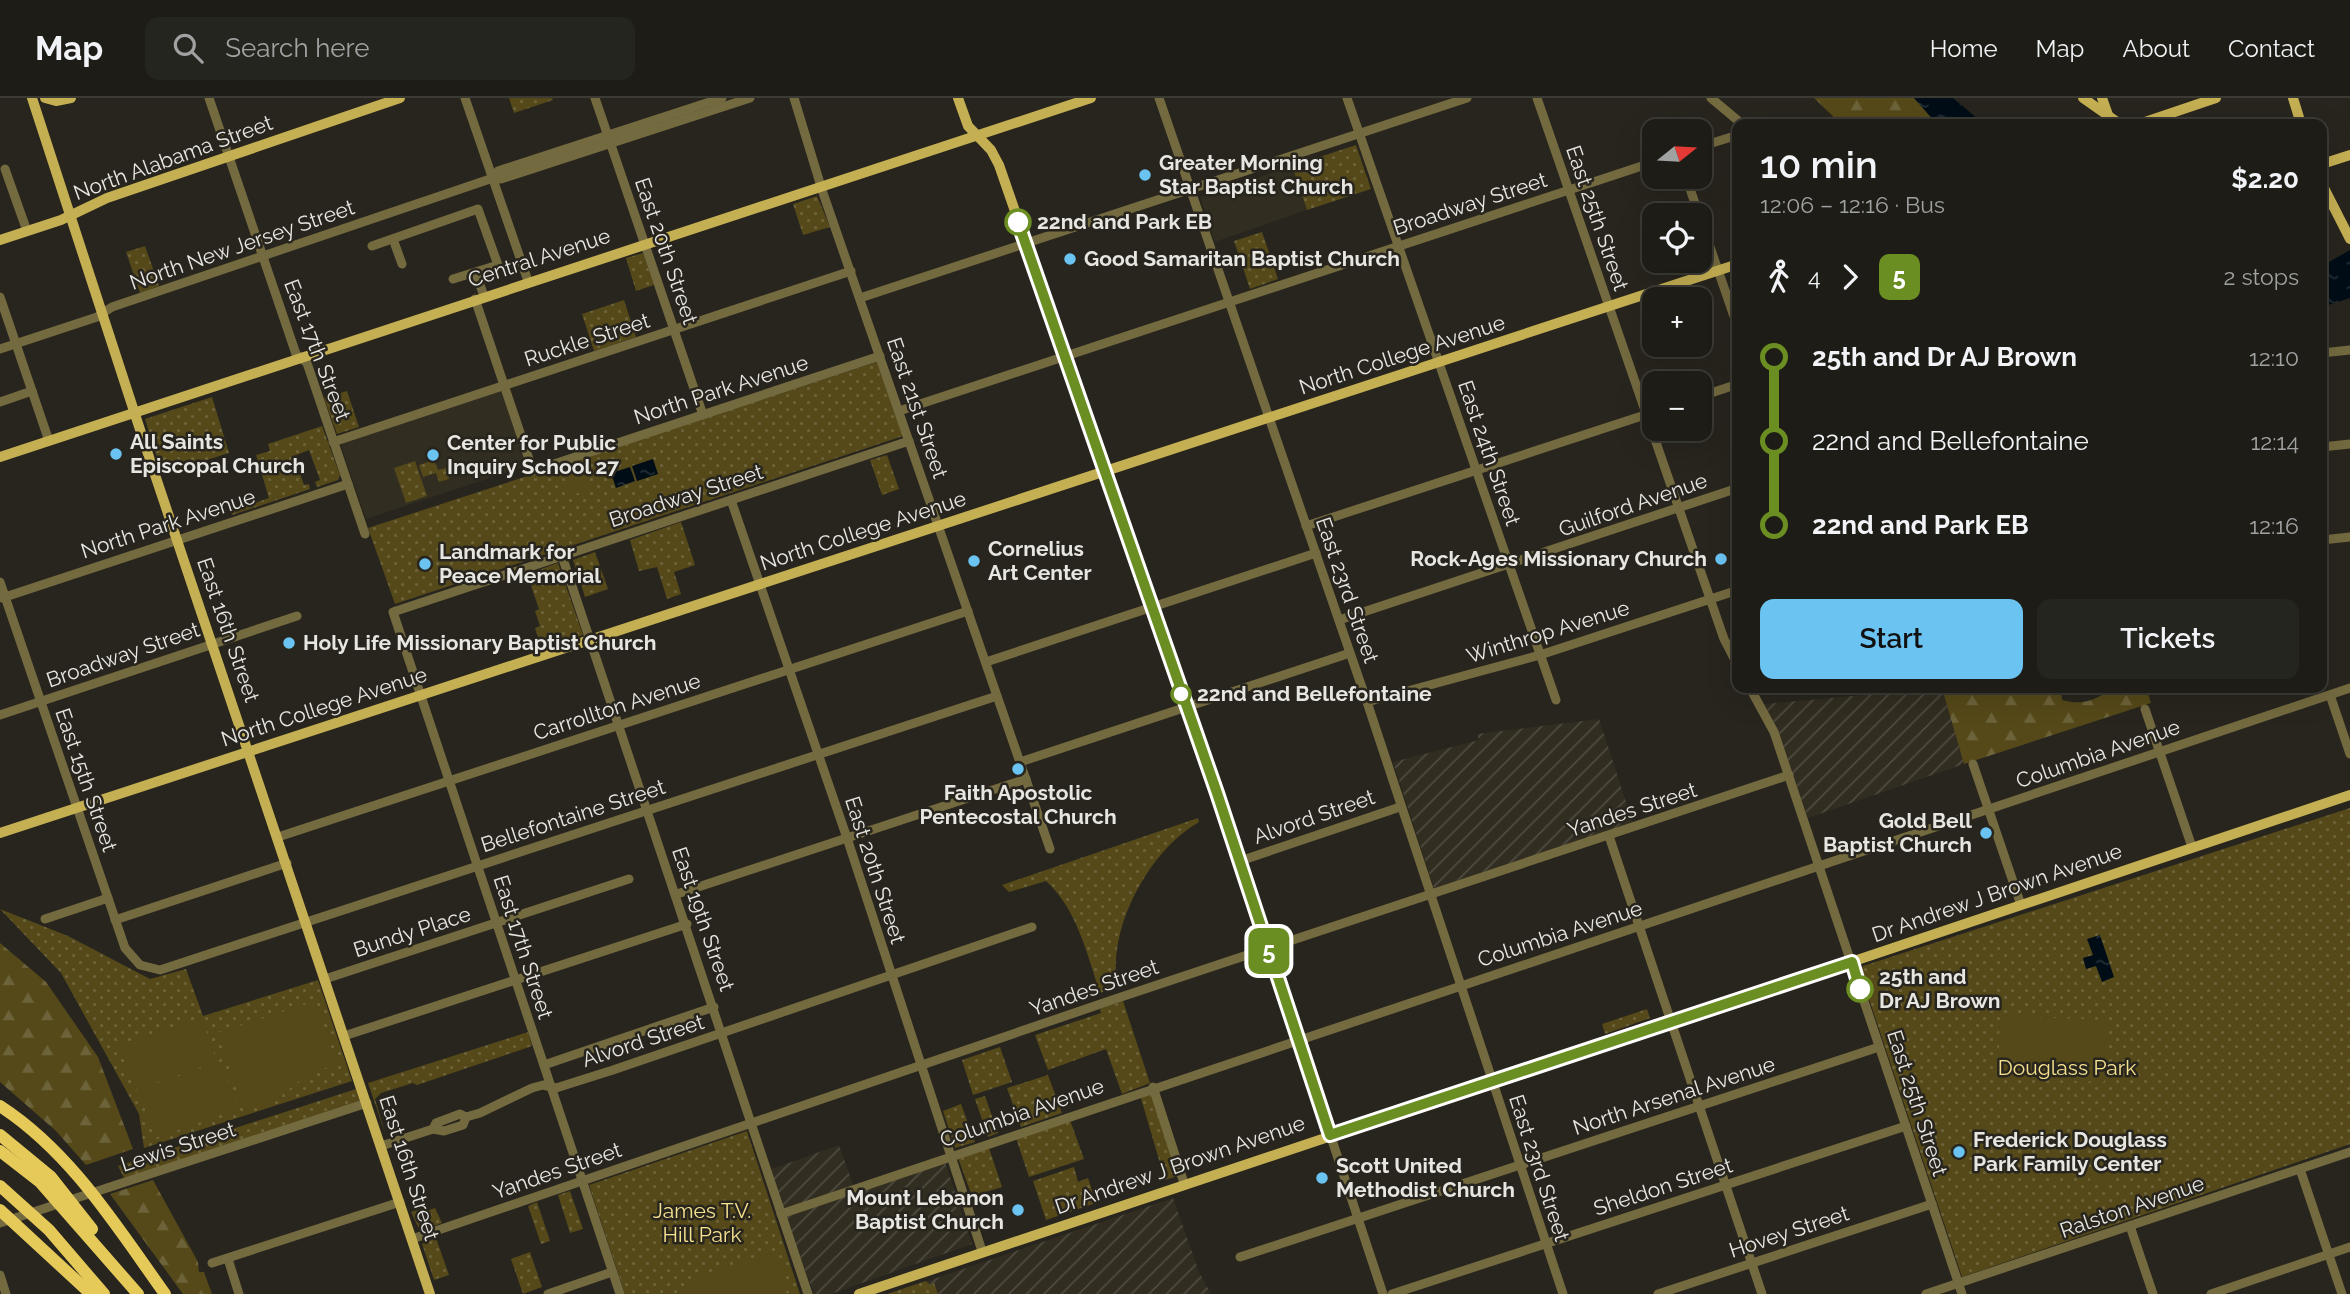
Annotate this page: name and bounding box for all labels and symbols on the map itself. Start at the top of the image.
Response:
street label: North Alabama Street [70,110,276,205]
north arrow [1642,119,1712,189]
street label: East 25th Street [1561,142,1634,294]
place label: Greater Morning Star Baptist Church [1159,150,1353,199]
marker: Greater Morning Star Baptist Church [1137,167,1153,183]
street label: Broadway Street [1390,167,1550,240]
street label: East 20th Street [630,174,703,327]
street label: North New Jersey Street [126,194,358,295]
marker: 22nd and Park EB [1005,209,1031,235]
place label: 22nd and Park EB [1037,209,1212,234]
street label: Central Avenue [465,223,613,292]
place label: Good Samaritan Baptist Church [1084,246,1400,271]
marker: Good Samaritan Baptist Church [1062,251,1078,267]
street label: East 17th Street [279,275,356,424]
street label: Ruckle Street [521,308,653,372]
street label: North College Avenue [1296,309,1508,400]
street label: East 21st Street [882,334,953,482]
street label: North Park Avenue [631,350,811,430]
street label: East 24th Street [1453,377,1526,529]
place label: All Saints Episcopal Church [130,429,305,478]
place label: Center for Public Inquiry School 27 [447,430,619,479]
marker: All Saints Episcopal Church [108,446,124,462]
marker: Center for Public Inquiry School 27 [425,447,441,463]
street label: Broadway Street [606,459,766,532]
street label: Guilford Avenue [1555,467,1710,542]
street label: North Park Avenue [78,484,258,564]
street label: North College Avenue [757,485,969,576]
street label: East 23rd Street [1311,514,1384,666]
place label: Cornelius Art Center [988,536,1092,585]
place label: Landmark for Peace Memorial [439,539,601,588]
place label: Rock-Ages Missionary Church [1410,546,1707,571]
marker: Rock-Ages Missionary Church [1713,551,1729,567]
marker: Cornelius Art Center [966,553,982,569]
street label: East 16th Street [192,554,265,705]
marker: Landmark for Peace Memorial [417,556,433,572]
street label: Winthrop Avenue [1463,595,1632,668]
street label: Broadway Street [43,617,203,692]
place label: Holy Life Missionary Baptist Church [303,630,656,655]
marker: Holy Life Missionary Baptist Church [281,635,297,651]
street label: North College Avenue [218,661,430,752]
street label: Carrollton Avenue [530,668,704,745]
place label: 22nd and Bellefontaine [1197,681,1432,706]
marker: 22nd and Bellefontaine [1171,684,1191,704]
street label: East 15th Street [50,705,123,855]
street label: Columbia Avenue [2013,714,2183,793]
marker: Faith Apostolic Pentecostal Church [1010,761,1026,777]
street label: Bellefontaine Street [478,774,668,857]
street label: Yandes Street [1564,777,1700,842]
place label: Faith Apostolic Pentecostal Church [919,780,1117,829]
street label: Alvord Street [1250,784,1378,849]
street label: East 20th Street [840,793,911,947]
place label: Gold Bell Baptist Church [1823,808,1972,857]
marker: Gold Bell Baptist Church [1978,825,1994,841]
street label: Dr Andrew J Brown Avenue [1869,838,2125,947]
street label: East 19th Street [667,843,740,994]
street label: East 17th Street [488,872,558,1022]
street label: Columbia Avenue [1474,895,1645,972]
street label: Bundy Place [350,901,474,962]
line badge: 5 [1246,928,1292,974]
street label: Yandes Street [1026,954,1162,1021]
place label: 25th and Dr AJ Brown [1879,964,2000,1013]
marker: 25th and Dr AJ Brown [1847,976,1873,1002]
street label: Alvord Street [579,1009,707,1072]
street label: East 25th Street [1882,1027,1953,1179]
street label: North Arsenal Avenue [1570,1051,1778,1140]
park label: Douglass Park [1998,1055,2136,1080]
street label: Columbia Avenue [937,1073,1107,1152]
street label: East 23rd Street [1504,1091,1575,1244]
street label: East 16th Street [374,1092,445,1244]
street label: Dr Andrew J Brown Avenue [1052,1110,1308,1219]
street label: Lewis Street [117,1116,238,1177]
place label: Frederick Douglass Park Family Center [1973,1127,2167,1176]
street label: Yandes Street [489,1137,625,1204]
marker: Frederick Douglass Park Family Center [1951,1144,1967,1160]
street label: Sheldon Street [1590,1152,1735,1221]
place label: Scott United Methodist Church [1336,1153,1515,1202]
marker: Scott United Methodist Church [1314,1170,1330,1186]
street label: Ralston Avenue [2056,1170,2207,1243]
place label: Mount Lebanon Baptist Church [846,1185,1004,1234]
park label: James T.V. Hill Park [653,1198,751,1247]
street label: Hovey Street [1726,1200,1852,1263]
marker: Mount Lebanon Baptist Church [1010,1202,1026,1218]

